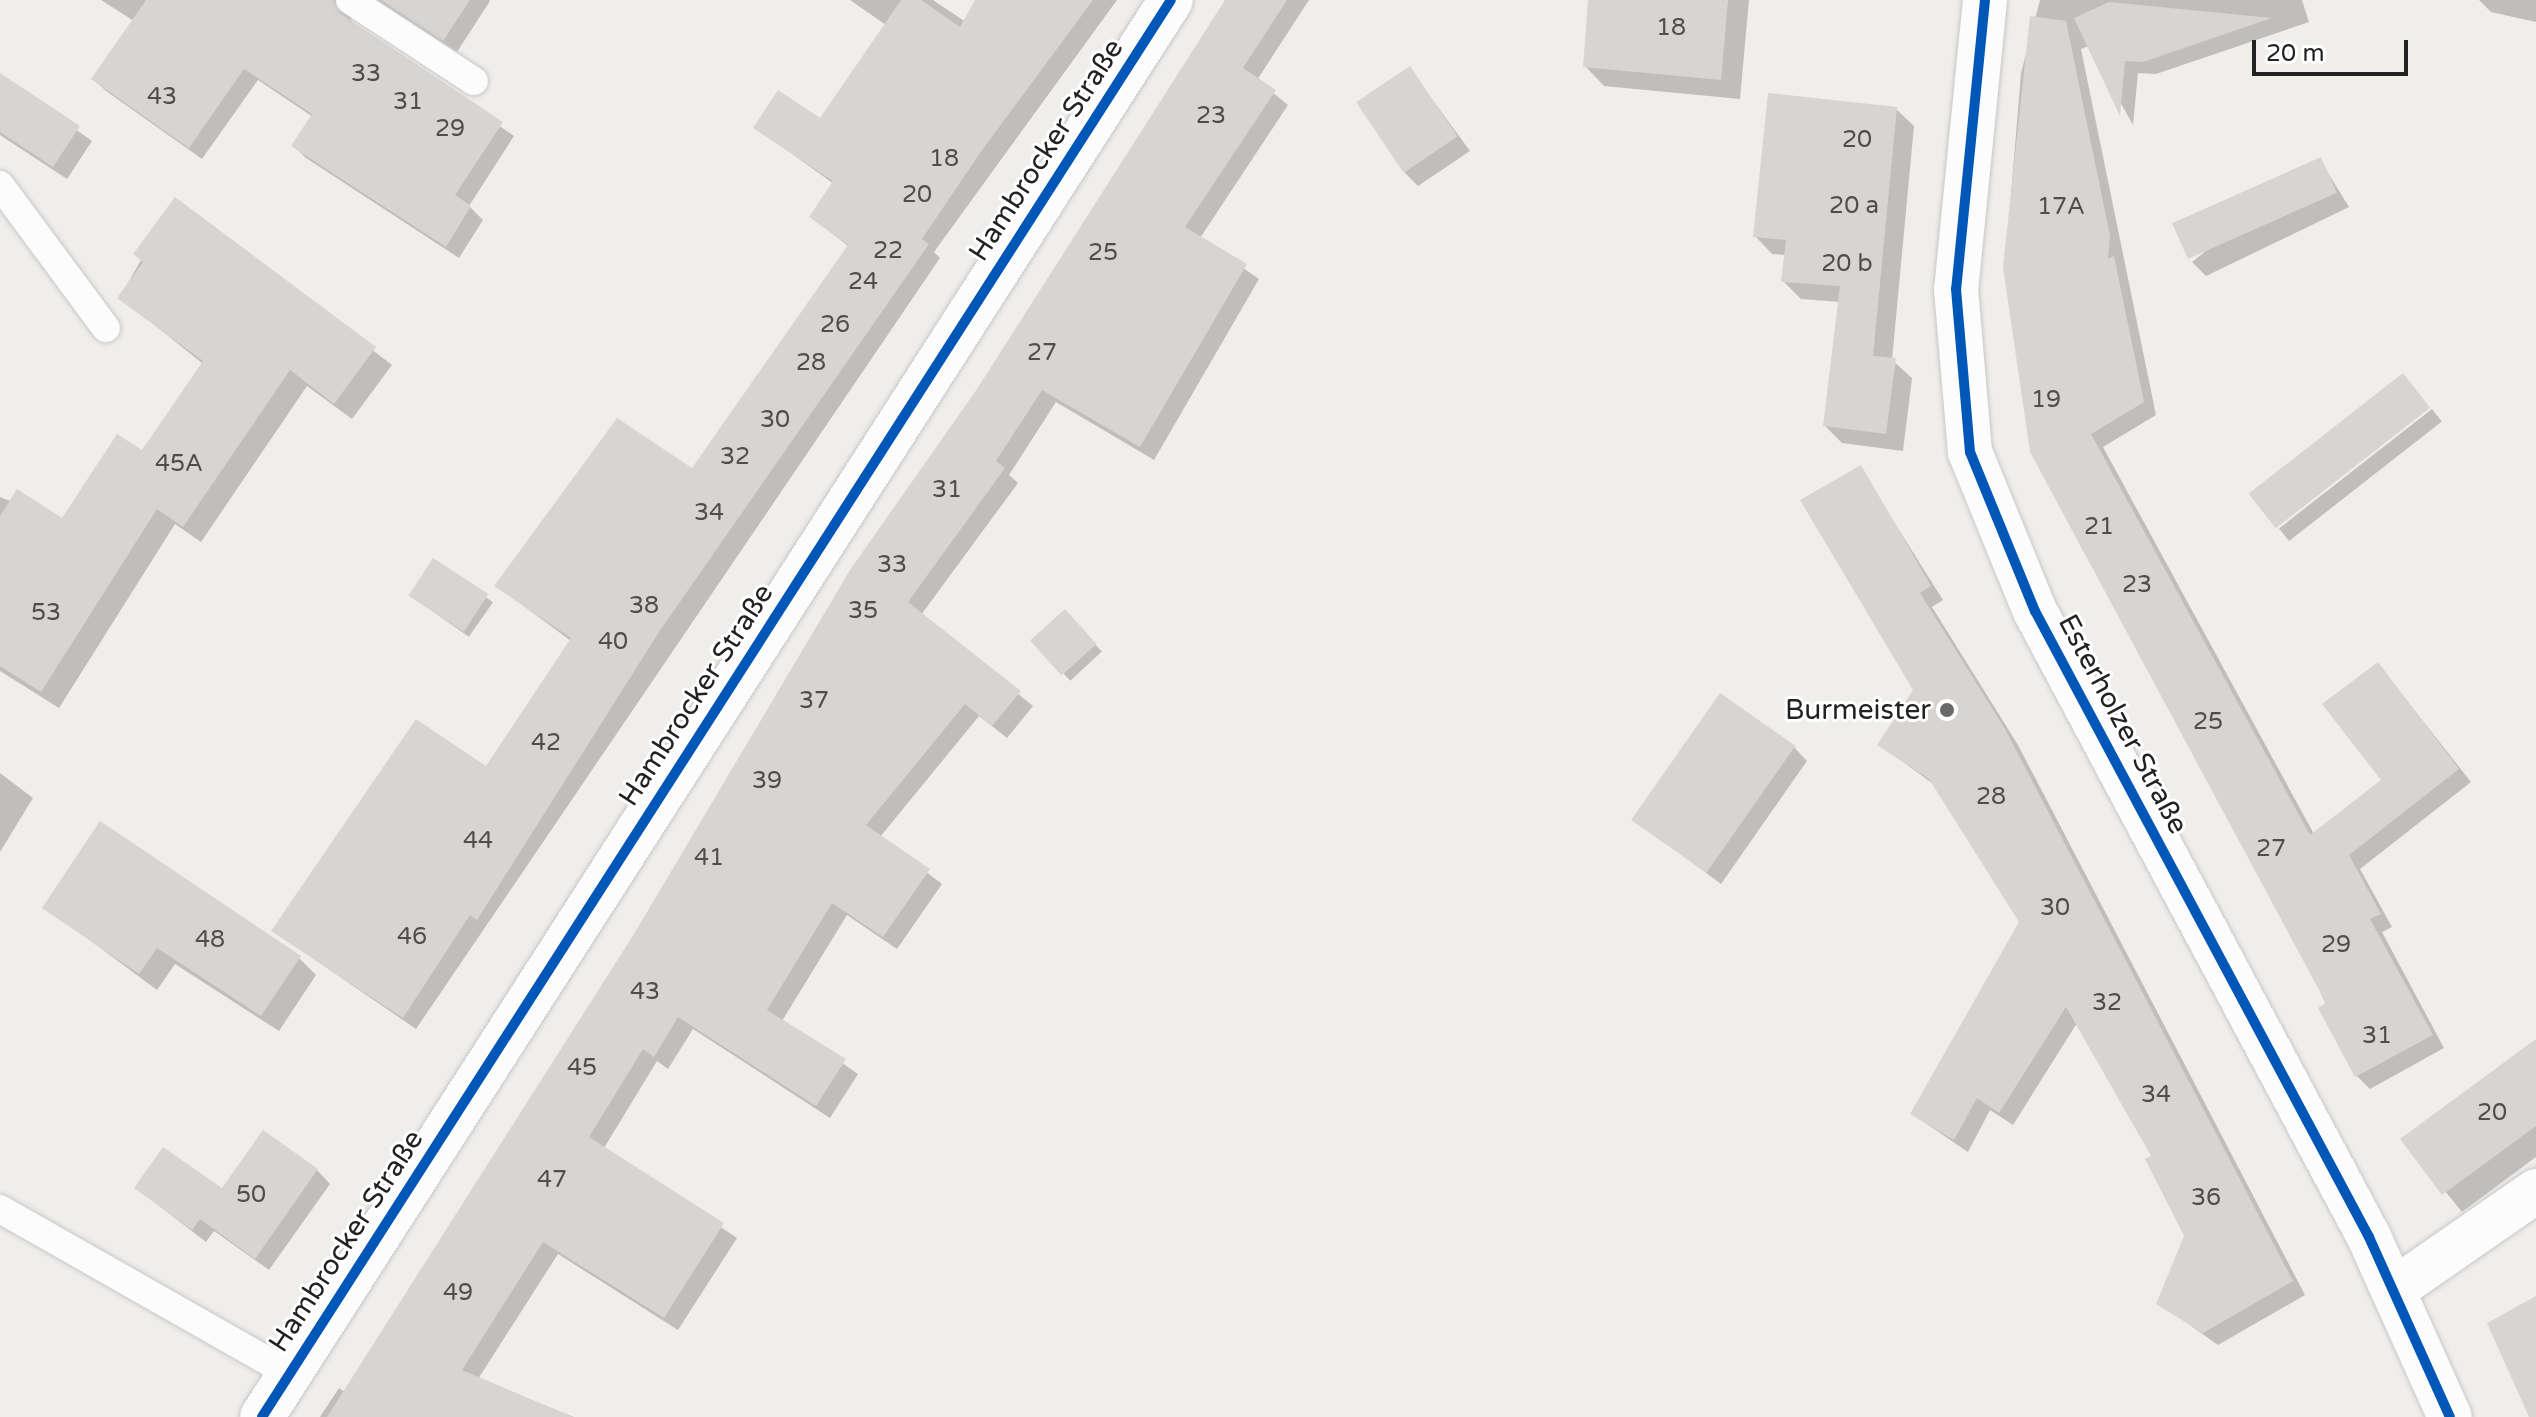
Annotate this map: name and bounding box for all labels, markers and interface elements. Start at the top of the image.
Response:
house number: 18 [1656,14,1686,42]
scale bar [2256,24,2412,74]
street label: Hambrocker Straße [962,33,1130,267]
text: 20 m [2266,39,2324,68]
house number: 33 [351,60,381,88]
house number: 43 [147,83,177,111]
house number: 31 [393,88,423,116]
house number: 23 [1196,102,1226,130]
house number: 29 [435,115,465,143]
house number: 20 [1842,126,1872,154]
house number: 18 [929,145,959,173]
house number: 20 [902,181,932,209]
house number: 20 a [1829,192,1879,220]
house number: 17A [2037,193,2085,221]
house number: 22 [873,237,903,265]
house number: 25 [1088,239,1118,267]
house number: 20 b [1821,250,1873,278]
house number: 24 [848,268,878,296]
house number: 26 [820,311,850,339]
house number: 27 [1027,339,1057,367]
house number: 28 [796,349,826,377]
house number: 19 [2031,386,2061,414]
house number: 30 [760,406,790,434]
house number: 32 [720,443,750,471]
house number: 45A [155,450,203,478]
house number: 31 [932,476,962,504]
house number: 34 [694,499,724,527]
house number: 21 [2084,513,2114,541]
house number: 33 [877,551,907,579]
house number: 23 [2122,571,2152,599]
street label: Hambrocker Straße [612,578,780,812]
house number: 38 [629,592,659,620]
house number: 35 [848,597,878,625]
house number: 53 [31,599,61,627]
street label: Esterholzer Straße [2051,609,2195,839]
house number: 40 [598,628,628,656]
house number: 37 [799,687,829,715]
place label: Burmeister [1785,693,1931,727]
marker: Burmeister [1938,701,1956,719]
house number: 25 [2193,708,2223,736]
house number: 42 [531,729,561,757]
house number: 39 [752,767,782,795]
house number: 28 [1976,783,2006,811]
house number: 44 [463,827,493,855]
house number: 27 [2256,835,2286,863]
house number: 41 [694,844,724,872]
house number: 30 [2040,894,2070,922]
house number: 46 [397,923,427,951]
house number: 48 [195,926,225,954]
house number: 29 [2321,931,2351,959]
house number: 43 [630,978,660,1006]
house number: 32 [2092,989,2122,1017]
house number: 31 [2362,1022,2392,1050]
house number: 45 [567,1054,597,1082]
house number: 34 [2141,1081,2171,1109]
house number: 20 [2477,1099,2507,1127]
street label: Hambrocker Straße [262,1124,430,1358]
house number: 47 [537,1166,567,1194]
house number: 50 [236,1181,266,1209]
house number: 36 [2191,1184,2221,1212]
house number: 49 [443,1279,473,1307]

